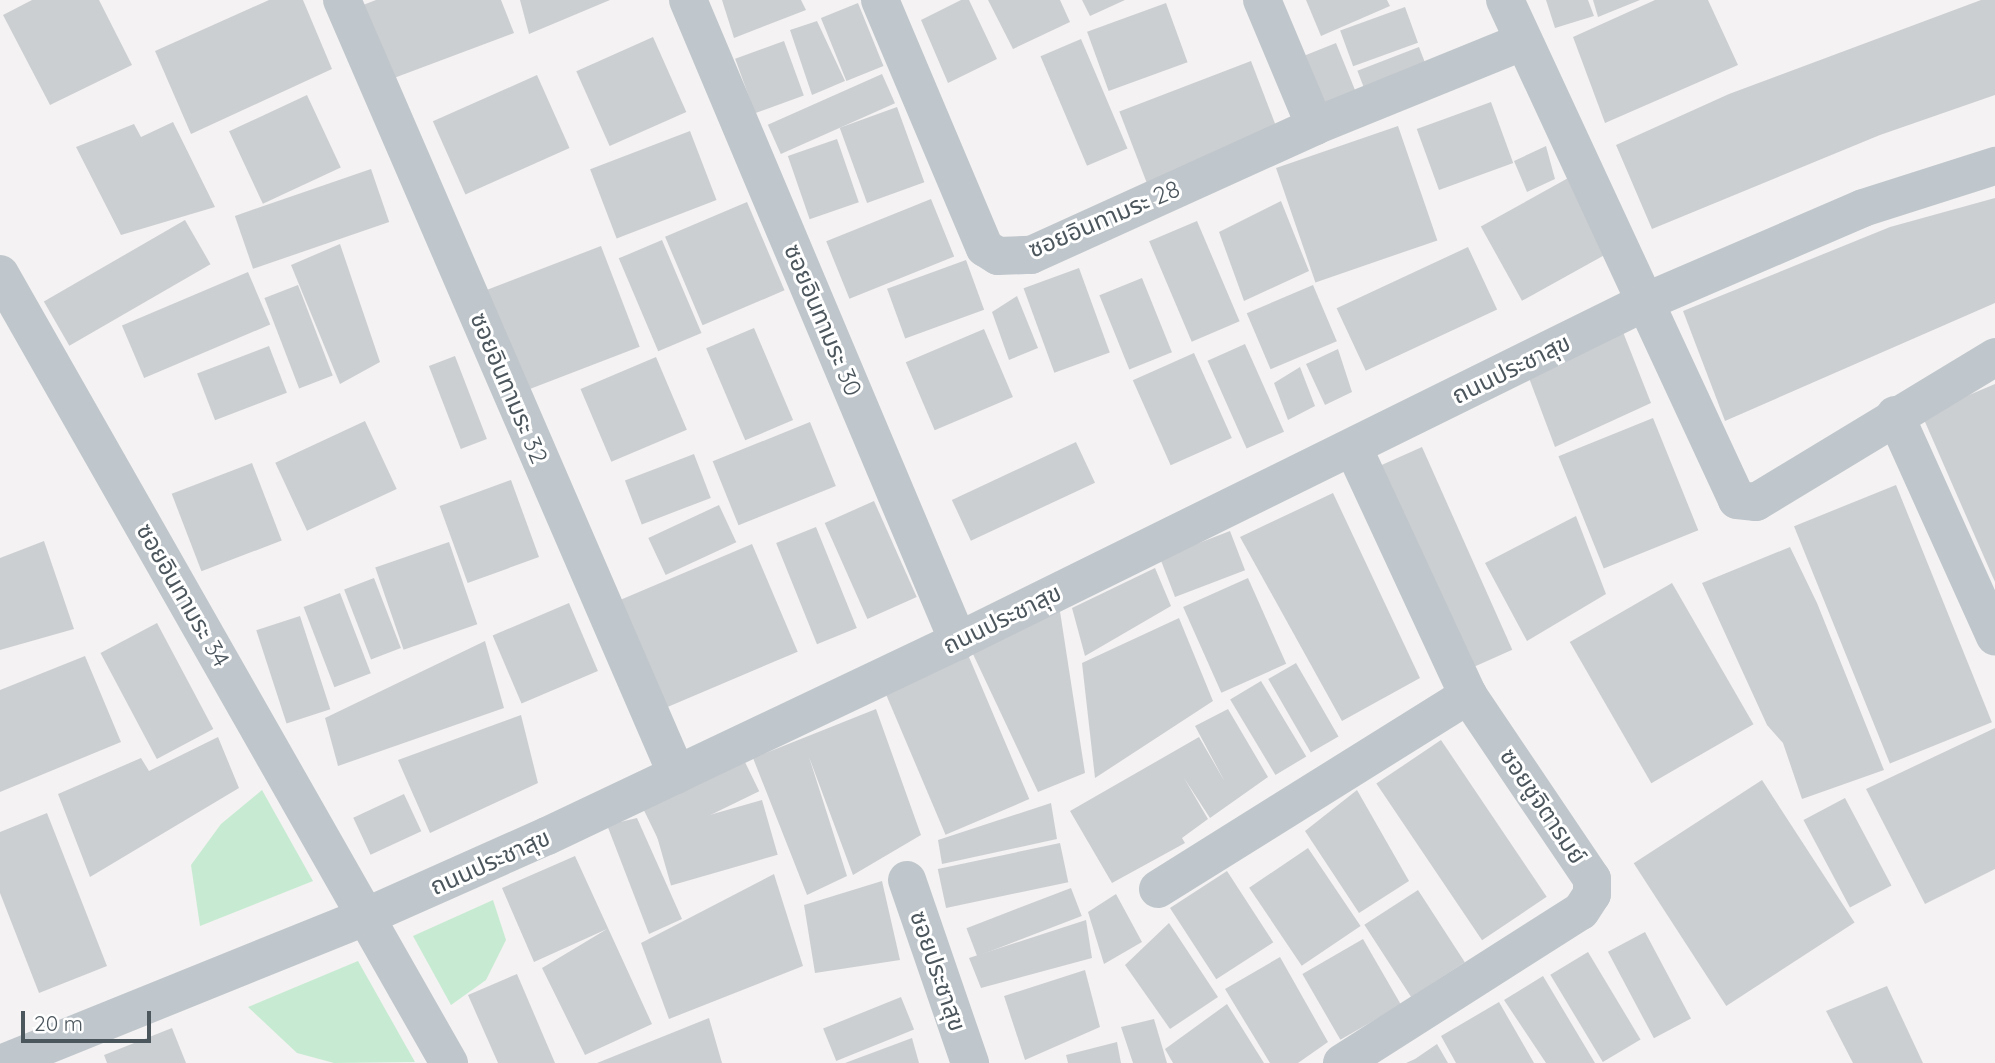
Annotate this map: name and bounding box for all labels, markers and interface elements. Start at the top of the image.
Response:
street label: ซอยอินทามระ 28 [1024,174,1184,264]
street label: ซอยอินทามระ 30 [778,240,868,400]
street label: ซอยอินทามระ 32 [464,308,554,468]
street label: ถนนประชาสุข [1447,328,1575,410]
street label: ซอยอินทามระ 34 [130,518,236,672]
street label: ถนนประชาสุข [938,578,1066,660]
street label: ซอยชูจิตารมย์ [1494,743,1592,869]
street label: ถนนประชาสุข [426,823,554,901]
street label: ซอยประชาสุข [904,907,972,1035]
scale bar [24,996,154,1040]
text: 20 m [34,1010,83,1036]

